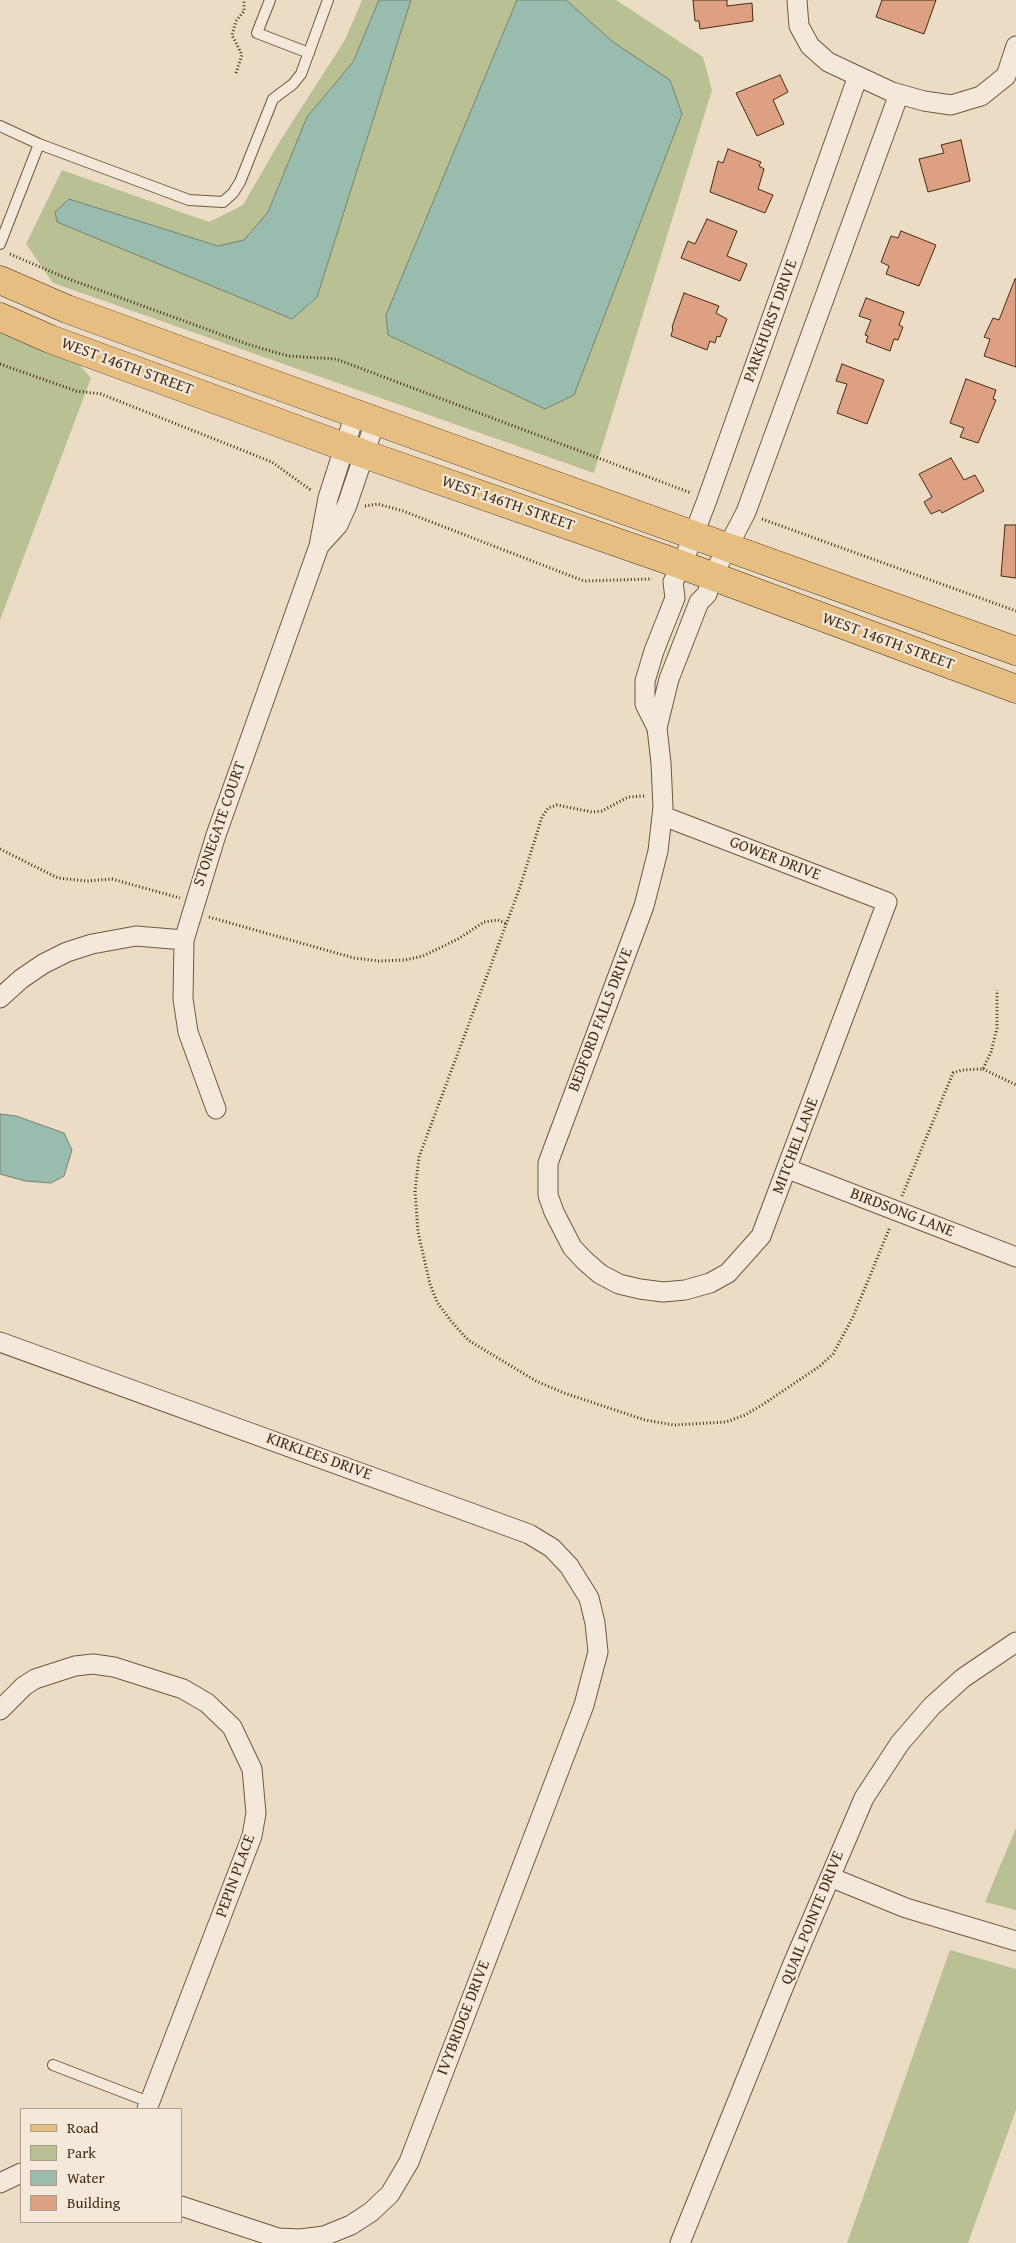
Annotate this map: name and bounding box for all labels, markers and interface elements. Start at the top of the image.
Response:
street label: PARKHURST DRIVE [740,257,802,385]
street label: WEST 146TH STREET [58,334,196,400]
street label: WEST 146TH STREET [439,472,577,536]
street label: WEST 146TH STREET [819,609,957,675]
street label: STONEGATE COURT [190,759,250,889]
street label: GOWER DRIVE [727,833,823,885]
street label: BEDFORD FALLS DRIVE [565,945,637,1095]
street label: MITCHEL LANE [769,1095,823,1197]
street label: BIRDSONG LANE [847,1184,957,1242]
street label: KIRKLEES DRIVE [264,1429,374,1485]
street label: PEPIN PLACE [212,1832,260,1920]
street label: QUAIL POINTE DRIVE [777,1849,849,1987]
street label: IVYBRIDGE DRIVE [433,1958,495,2078]
legend [20,2108,182,2223]
text: Road [67,2117,98,2138]
text: Park [67,2142,96,2163]
text: Water [67,2167,105,2188]
text: Building [67,2192,120,2213]

